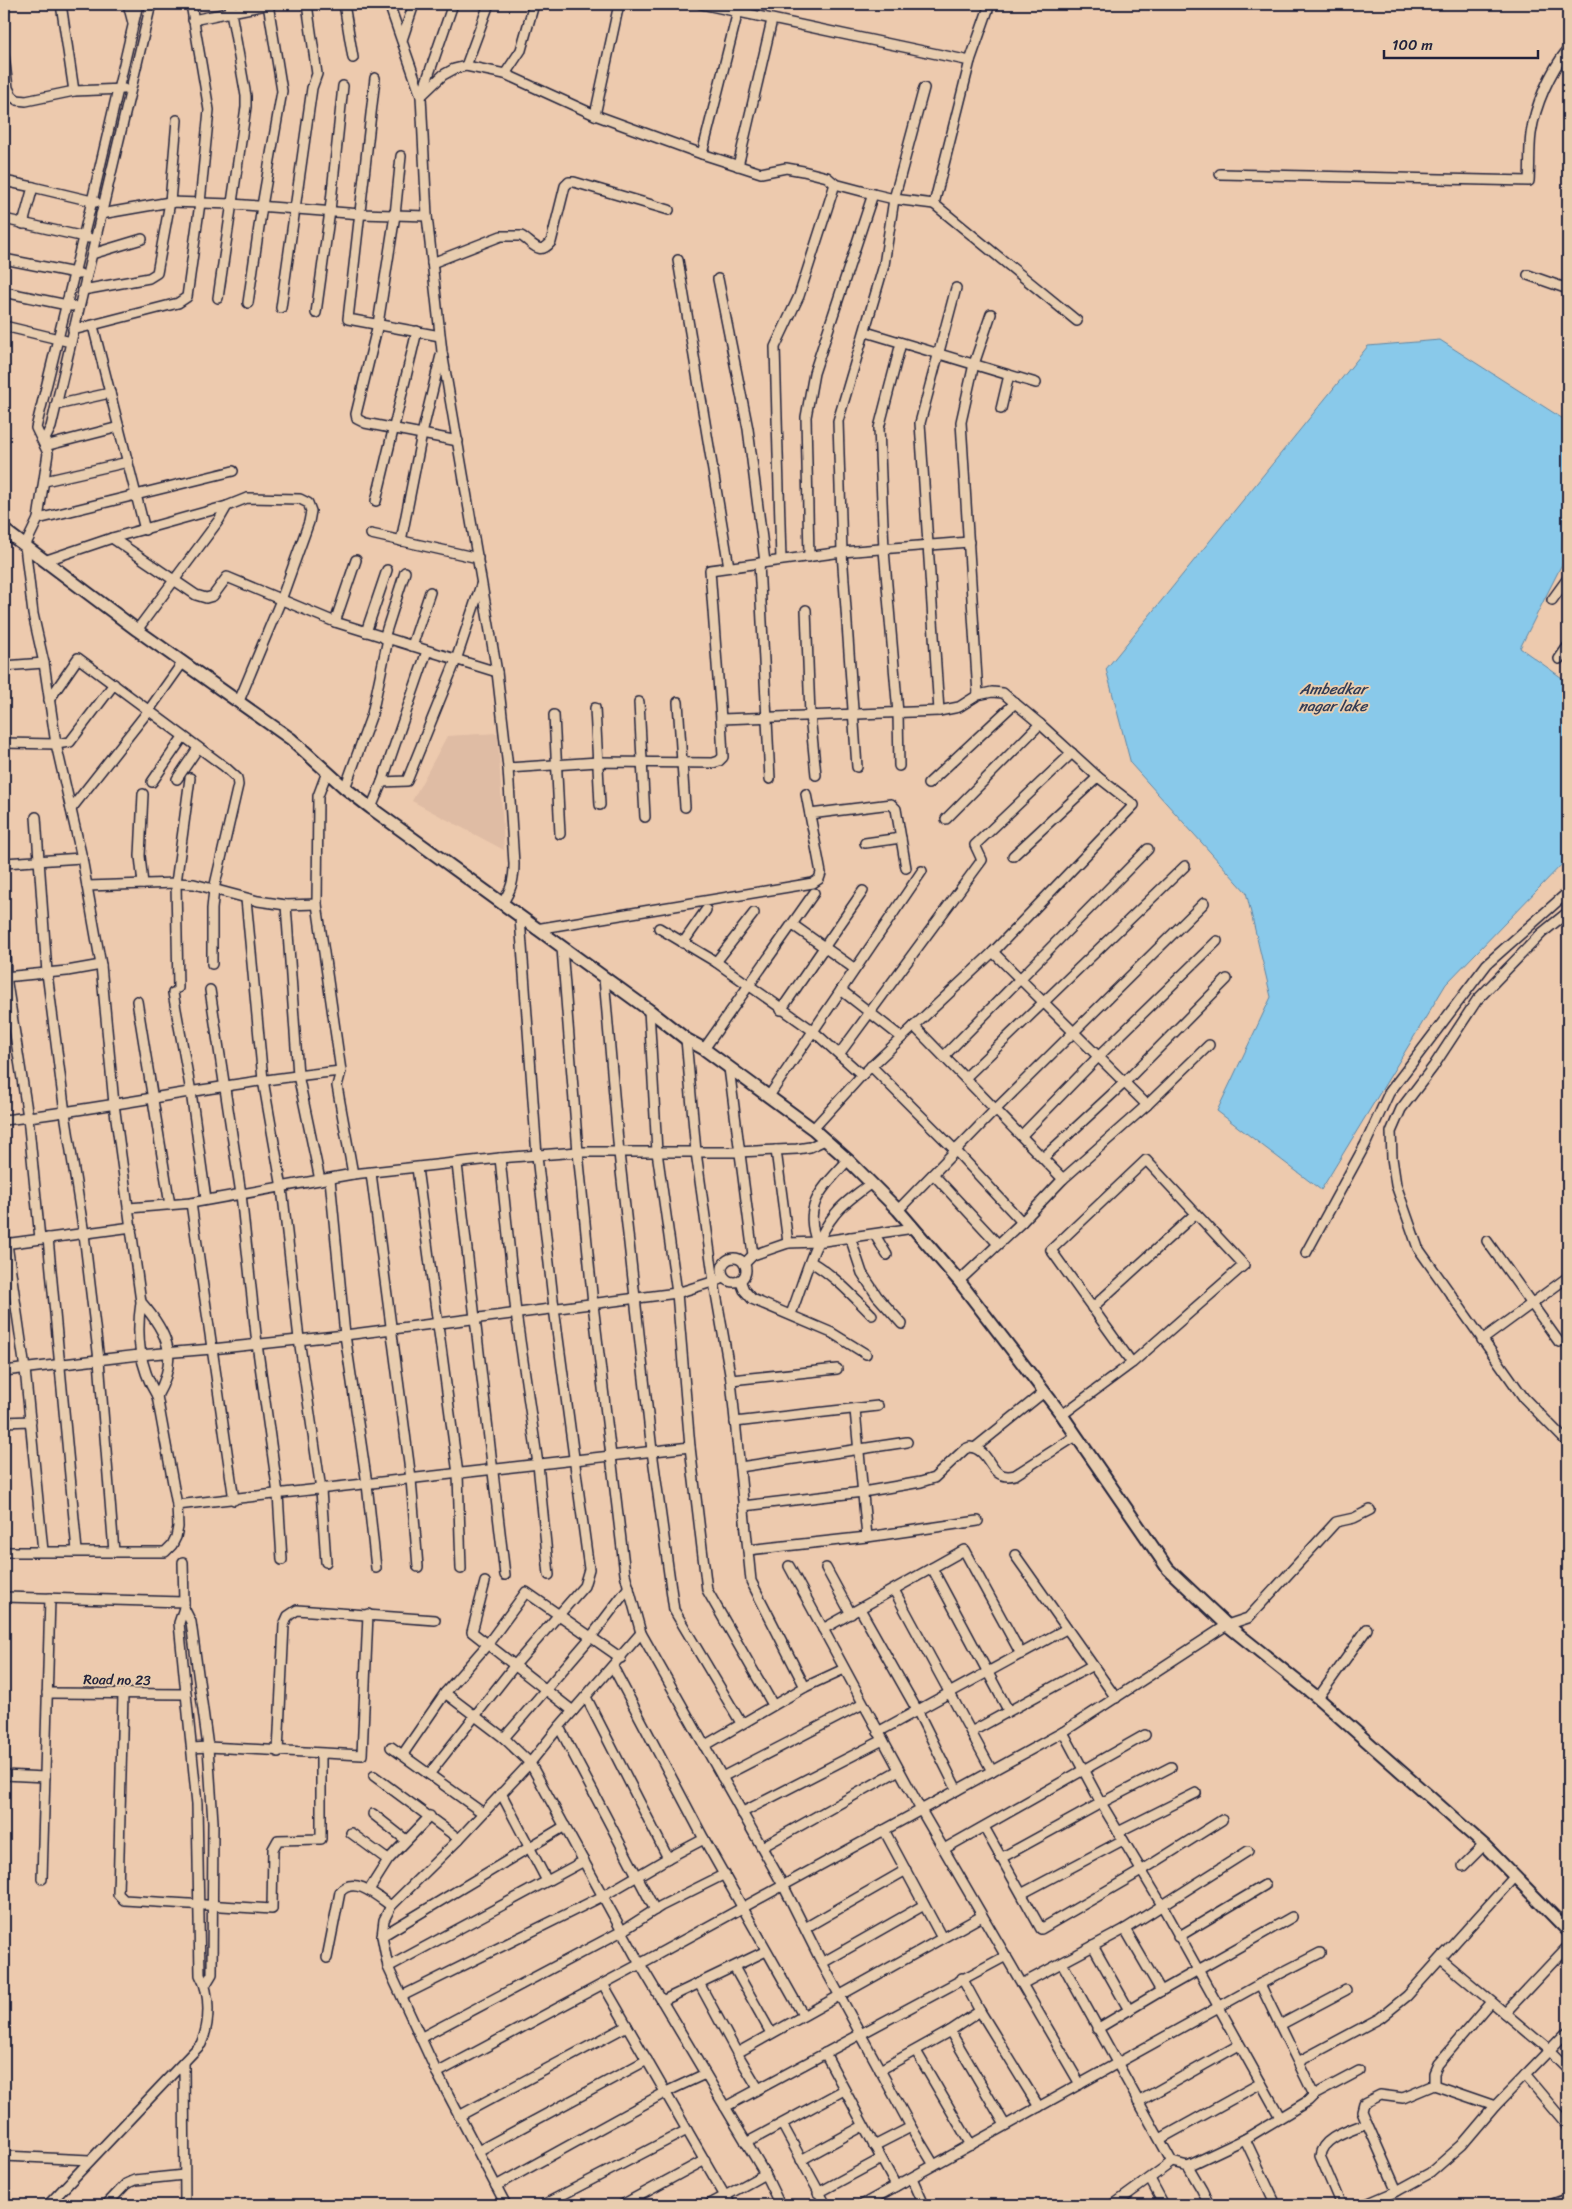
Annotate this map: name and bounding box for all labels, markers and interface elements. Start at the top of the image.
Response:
scale bar [1384,28,1538,60]
text: 100 m [1392,32,1433,58]
water label: Ambedkar nagar lake [1299,676,1369,719]
street label: Road no 23 [83,1667,151,1693]

